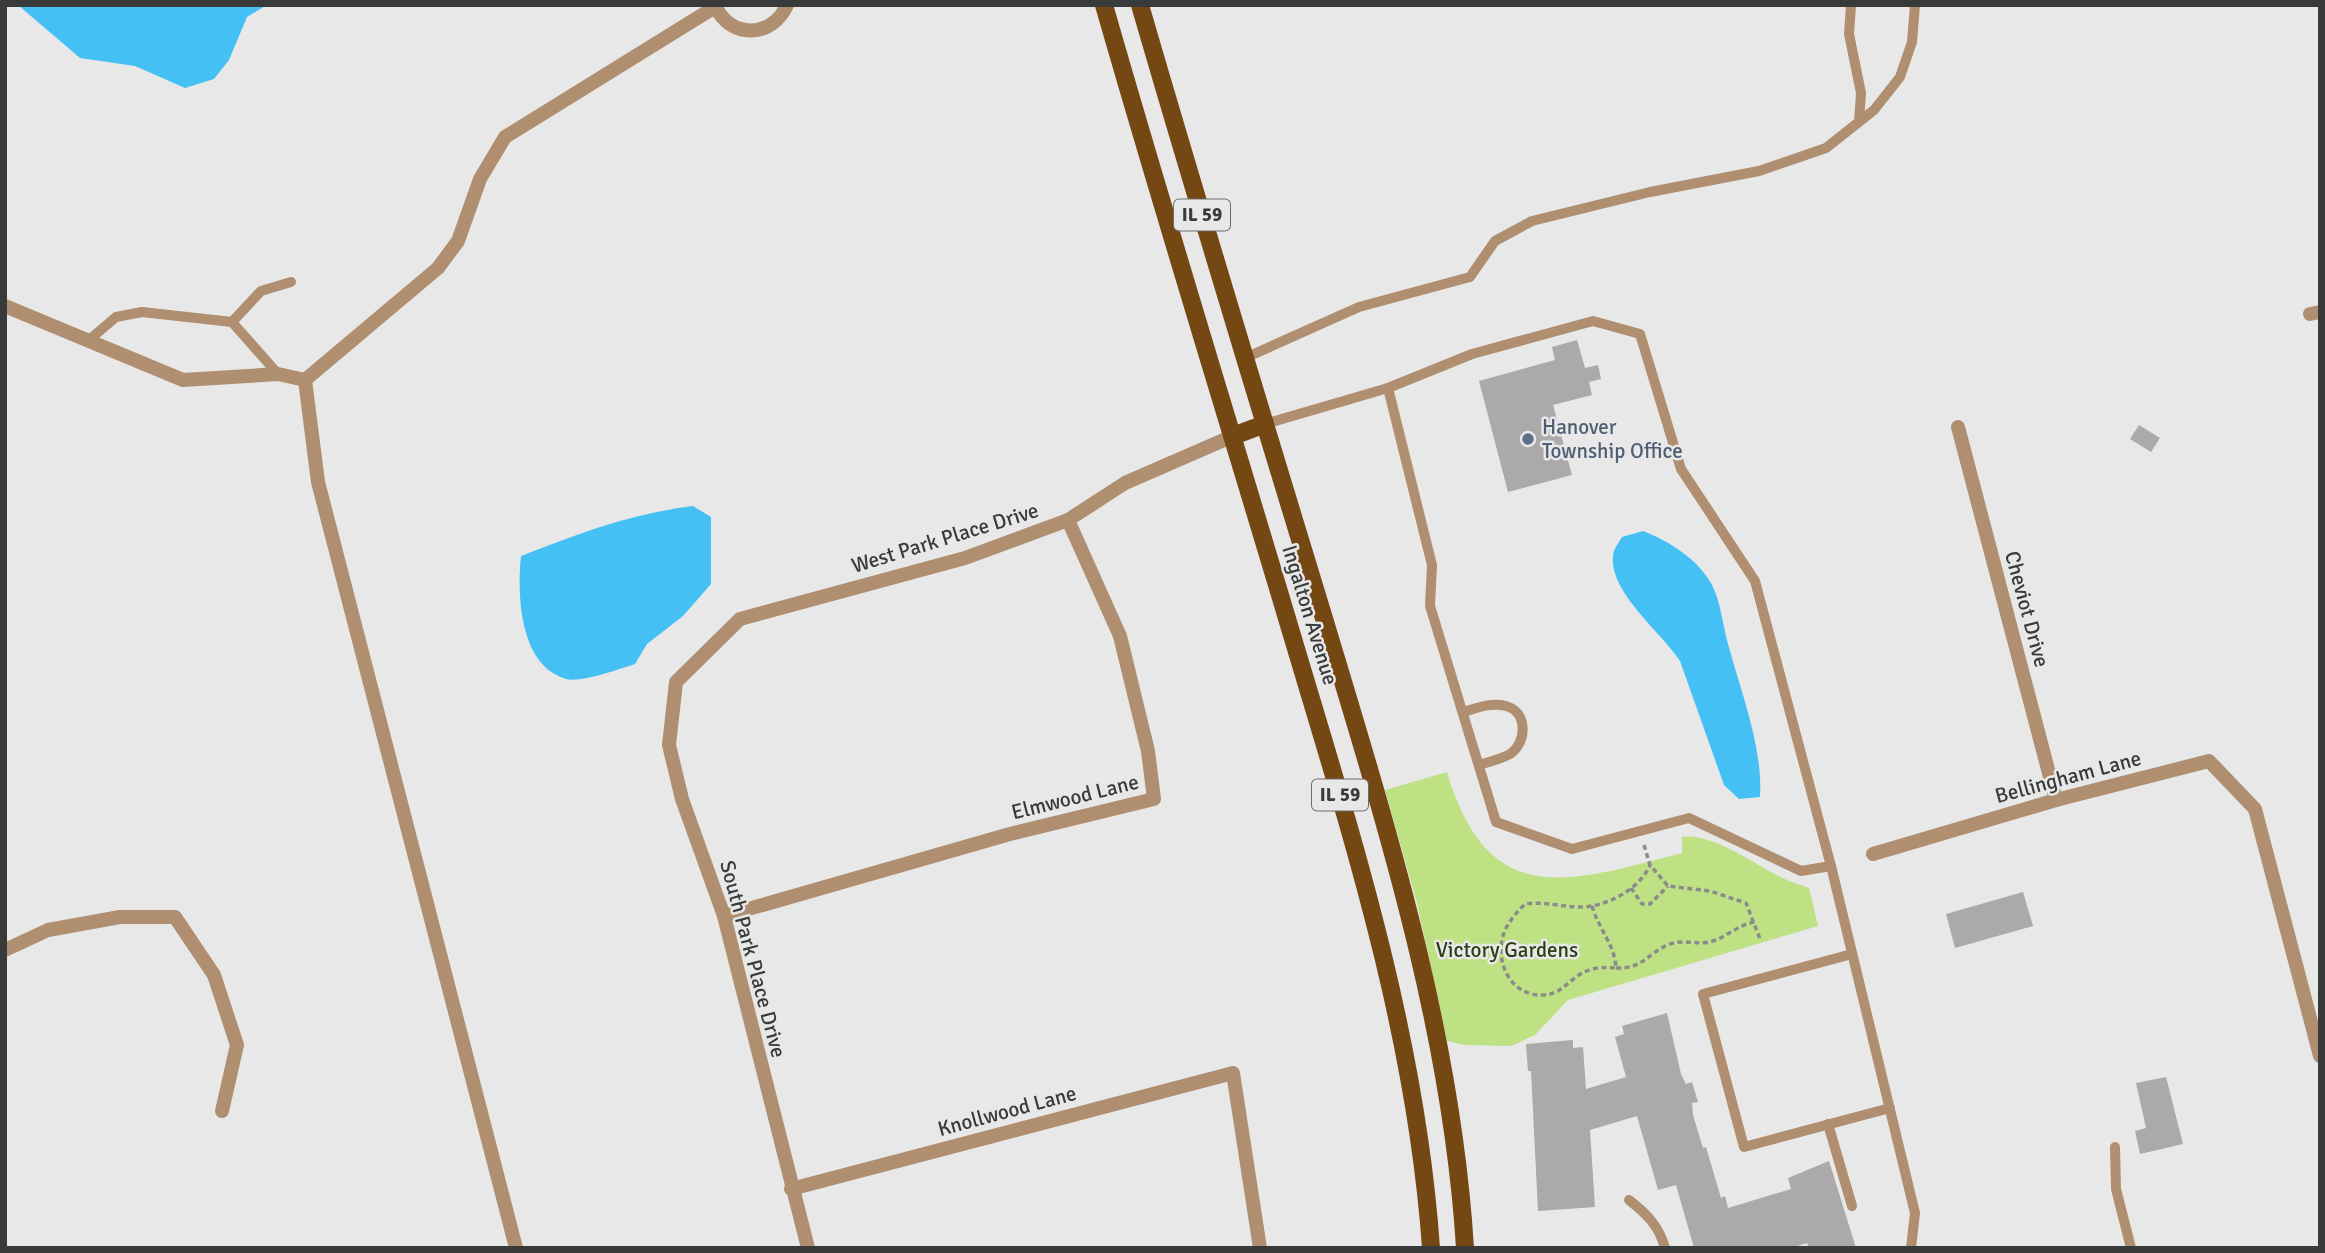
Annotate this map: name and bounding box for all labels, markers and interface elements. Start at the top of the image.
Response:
road number: IL 59 [1174,200,1230,230]
place label: Hanover Township Office [1542,414,1683,464]
marker: Hanover Township Office [1520,431,1536,447]
street label: West Park Place Drive [848,497,1042,579]
street label: Ingalton Avenue [1276,542,1344,688]
street label: Cheviot Drive [1999,548,2055,670]
street label: Bellingham Lane [1992,745,2144,809]
street label: Elmwood Lane [1009,769,1141,825]
road number: IL 59 [1312,780,1368,810]
street label: South Park Place Drive [714,858,792,1060]
park label: Victory Gardens [1436,937,1578,963]
street label: Knollwood Lane [935,1080,1079,1142]

